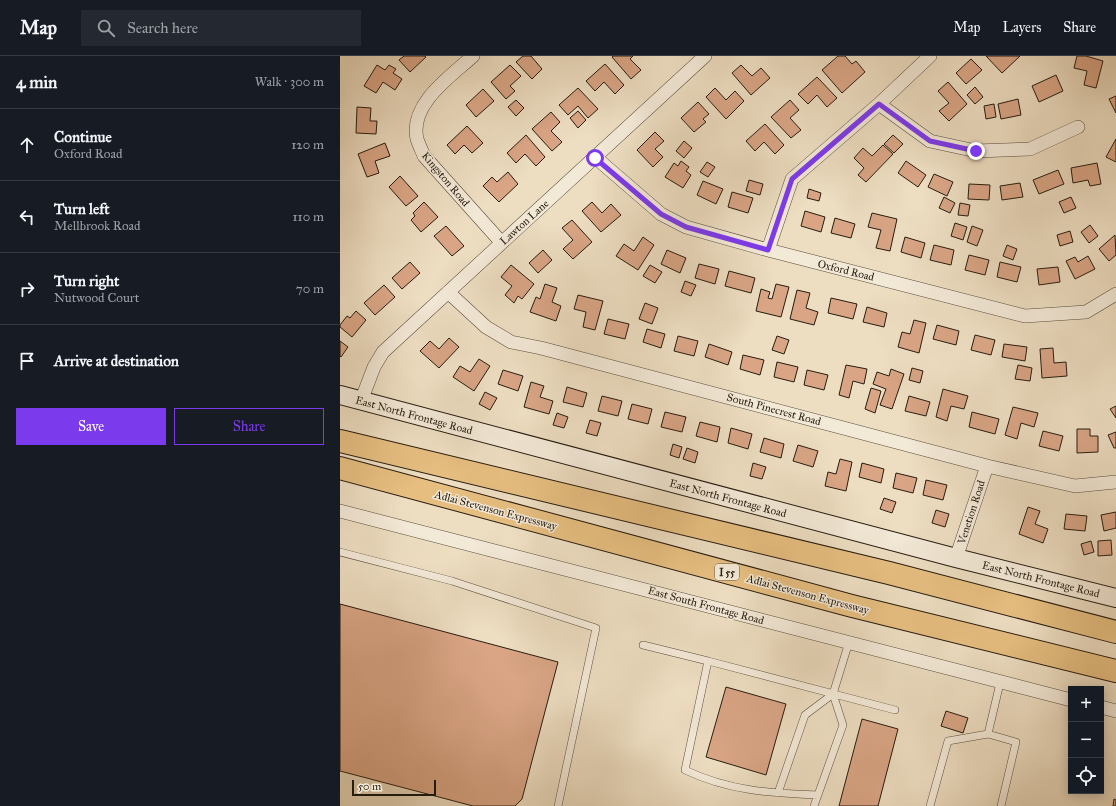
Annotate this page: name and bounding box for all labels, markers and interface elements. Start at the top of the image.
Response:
search box [81,10,361,46]
text: Map [20,16,57,39]
icon: search [95,17,117,39]
text: Search here [127,19,198,37]
text: Map [953,19,981,36]
text: Layers [1003,19,1041,36]
text: Share [1063,19,1096,36]
text: 4 min [16,72,57,93]
text: Walk · 300 m [255,74,324,90]
text: Continue [54,128,112,146]
icon: ahead [16,134,38,156]
text: 120 m [291,137,324,153]
route end [967,142,985,160]
text: Oxford Road [54,146,122,162]
street label: Kingston Road [419,149,473,210]
route start [586,149,604,167]
street label: Lawton Lane [497,197,552,248]
text: Turn left [54,200,110,218]
icon: left [16,206,38,228]
text: 110 m [292,209,324,225]
text: Mellbrook Road [54,218,141,234]
street label: Oxford Road [816,257,876,284]
text: Turn right [54,272,119,290]
icon: right [16,278,38,300]
text: 70 m [296,281,324,297]
text: Nutwood Court [54,290,139,306]
icon: arrive [16,350,38,372]
text: Arrive at destination [54,352,179,370]
street label: South Pinecrest Road [725,391,823,428]
street label: East North Frontage Road [354,394,474,437]
button: Save [16,408,166,445]
button: Share [174,408,324,445]
street label: East North Frontage Road [668,477,788,520]
street label: Venetion Road [955,478,988,547]
street label: Adlai Stevenson Expressway [432,488,559,533]
street label: East North Frontage Road [981,559,1101,600]
road number: I 55 [715,564,739,580]
street label: Adlai Stevenson Expressway [744,572,871,617]
street label: East South Frontage Road [646,584,766,627]
map controls [1068,686,1104,794]
button: + [1068,686,1104,722]
button: − [1068,722,1104,758]
button: locate [1068,758,1104,794]
scale bar [352,778,436,797]
text: 50 m [358,780,381,793]

